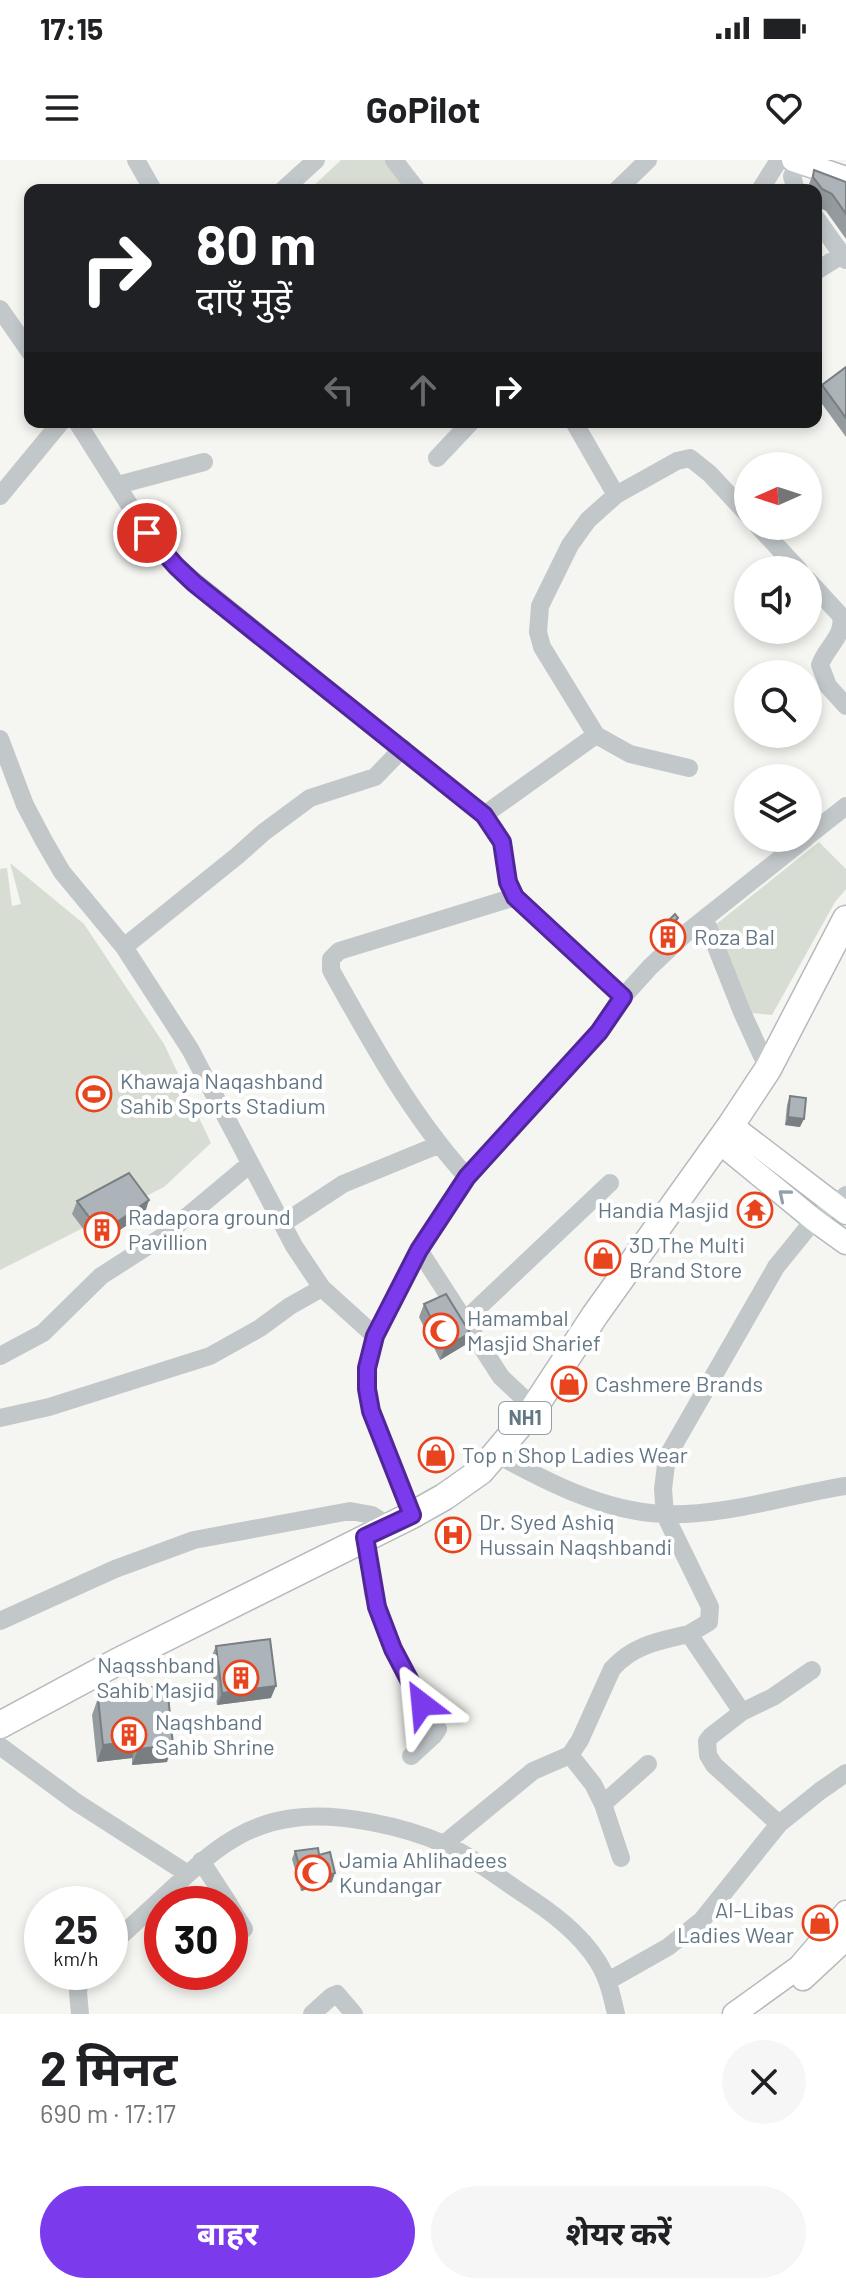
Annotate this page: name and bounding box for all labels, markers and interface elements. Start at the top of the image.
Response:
text: 17:15 [40,10,103,46]
icon: menu [40,86,84,130]
icon: heart [762,86,806,130]
text: GoPilot [366,87,480,130]
text: 80 m [196,209,316,276]
icon: right [64,216,168,320]
text: दाएँ मुड़ें [196,277,292,320]
icon: left [317,368,361,412]
icon: ahead [401,368,445,412]
icon: right [485,368,529,412]
north arrow [734,452,822,540]
map controls [734,452,822,852]
pin [113,499,181,567]
icon: arrive [125,511,169,555]
button: sound [734,556,822,644]
button: search [734,660,822,748]
button: layers [734,764,822,852]
building icon: Roza Bal [649,918,687,956]
place label: Roza Bal [694,923,775,949]
place label: Khawaja Naqashband Sahib Sports Stadium [120,1067,326,1118]
sports icon: Khawaja Naqashband Sahib Sports Stadium [75,1075,113,1113]
one-way arrow [779,1190,793,1205]
temple icon: Handia Masjid [736,1191,774,1229]
place label: Handia Masjid [598,1196,729,1222]
place label: Radapora ground Pavillion [128,1203,291,1254]
building icon: Radapora ground Pavillion [83,1211,121,1249]
place label: 3D The Multi Brand Store [629,1231,745,1282]
shop icon: 3D The Multi Brand Store [584,1239,622,1277]
place label: Hamambal Masjid Sharief [467,1304,601,1355]
mosque icon: Hamambal Masjid Sharief [422,1312,460,1350]
shop icon: Cashmere Brands [550,1365,588,1403]
place label: Cashmere Brands [595,1370,763,1396]
road number: NH1 [499,1402,551,1434]
shop icon: Top n Shop Ladies Wear [417,1436,455,1474]
place label: Top n Shop Ladies Wear [462,1441,688,1467]
place label: Dr. Syed Ashiq Hussain Naqshbandi [479,1508,672,1559]
hospital icon: Dr. Syed Ashiq Hussain Naqshbandi [434,1516,472,1554]
place label: Naqsshband Sahib Masjid [97,1651,215,1702]
building icon: Naqsshband Sahib Masjid [222,1659,260,1697]
position arrow [380,1662,464,1746]
place label: Naqshband Sahib Shrine [155,1708,275,1759]
building icon: Naqshband Sahib Shrine [110,1716,148,1754]
place label: Jamia Ahlihadees Kundangar [339,1846,507,1897]
mosque icon: Jamia Ahlihadees Kundangar [294,1854,332,1892]
speed limit sign: 30 [144,1886,248,1990]
place label: Al-Libas Ladies Wear [677,1896,794,1947]
text: 25 [54,1904,98,1952]
shop icon: Al-Libas Ladies Wear [801,1904,839,1942]
text: km/h [53,1946,99,1970]
text: 2 मिनट [40,2038,177,2096]
button: close [722,2040,806,2124]
text: 690 m · 17:17 [40,2097,176,2128]
button: बाहर [40,2186,415,2278]
button: शेयर करें [431,2186,806,2278]

